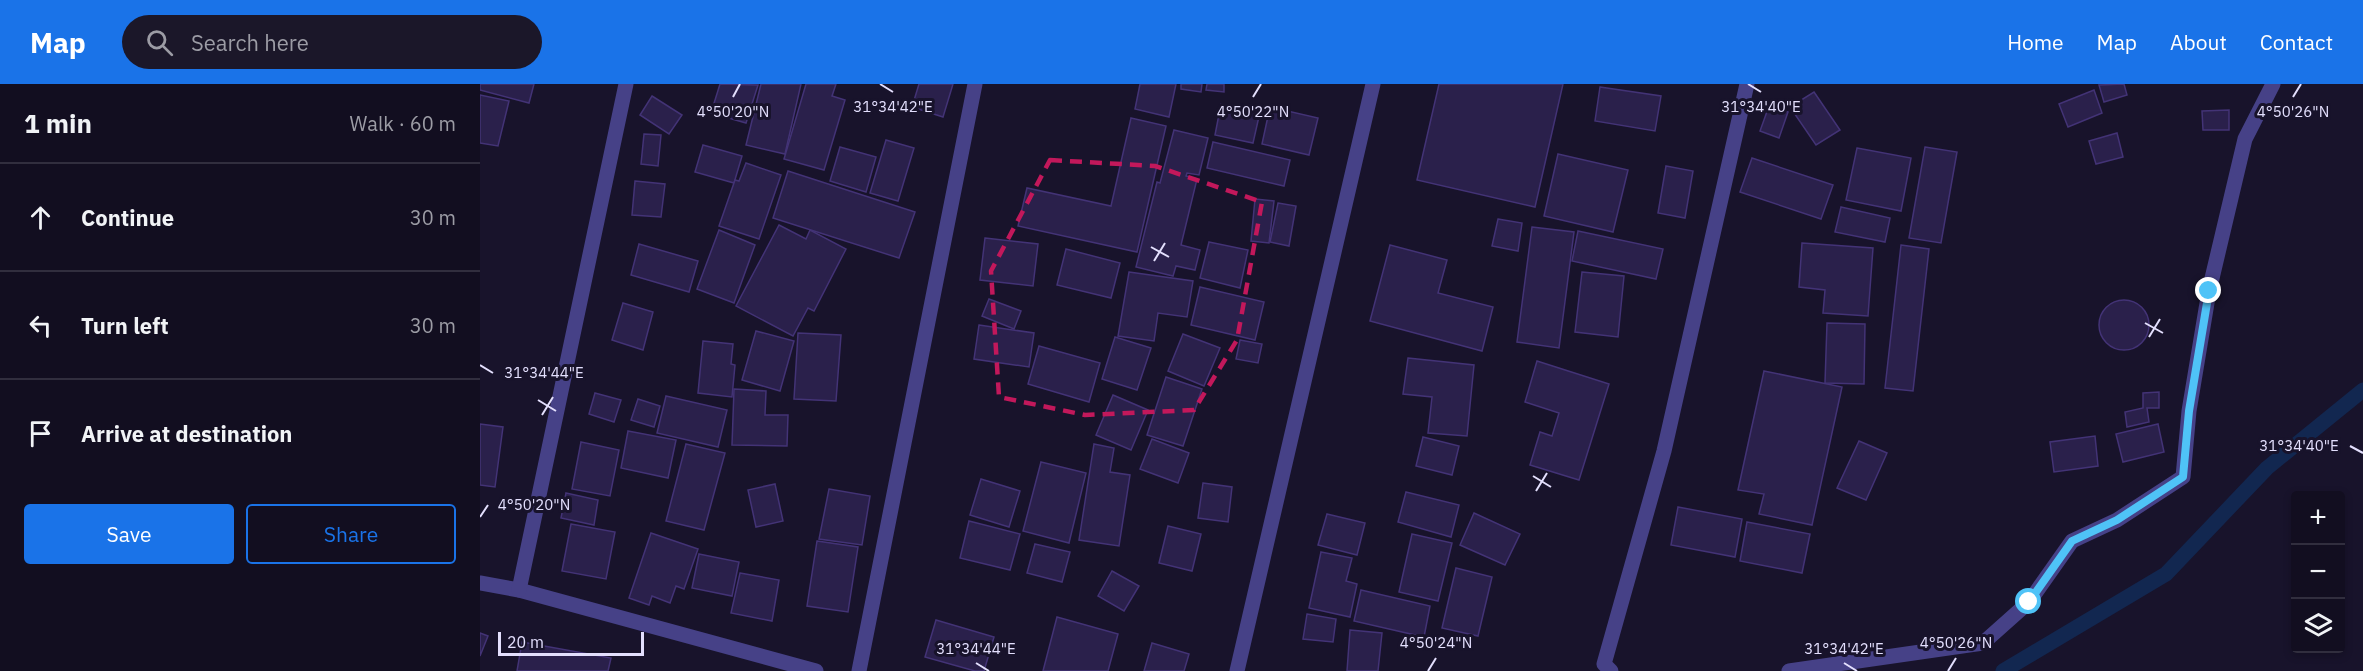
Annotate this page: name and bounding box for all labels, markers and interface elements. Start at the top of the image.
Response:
search box [122,15,542,69]
text: Map [30,24,86,61]
icon: search [143,26,176,59]
text: Search here [191,28,309,57]
text: Home [2007,28,2064,56]
text: Map [2097,28,2137,56]
text: About [2170,28,2227,56]
text: Contact [2260,28,2333,56]
text: 31°34'42"E [853,97,933,116]
text: 31°34'40"E [1721,97,1801,116]
text: 4°50'20"N [697,102,769,121]
text: 4°50'22"N [1217,102,1289,121]
text: 4°50'26"N [2257,102,2329,121]
text: 1 min [24,106,92,140]
text: Walk · 60 m [350,110,456,137]
icon: ahead [24,201,57,234]
text: Continue [81,203,174,232]
text: 30 m [410,204,456,231]
route end [2195,277,2221,303]
icon: left [24,309,57,342]
text: Turn left [81,311,169,340]
text: 30 m [410,312,456,339]
text: 31°34'44"E [504,363,584,382]
icon: arrive [24,417,57,450]
text: Arrive at destination [81,419,292,448]
text: 31°34'40"E [2259,436,2339,455]
map controls [2291,491,2345,653]
button: + [2291,491,2345,545]
text: 4°50'20"N [498,495,570,514]
button: Save [24,504,234,564]
button: Share [246,504,456,564]
button: − [2291,545,2345,599]
route start [2015,588,2041,614]
button: layers [2291,599,2345,653]
scale bar [498,629,644,656]
text: 20 m [507,632,544,652]
text: 4°50'24"N [1400,633,1472,652]
text: 4°50'26"N [1920,633,1992,652]
text: 31°34'44"E [936,639,1016,658]
text: 31°34'42"E [1804,639,1884,658]

